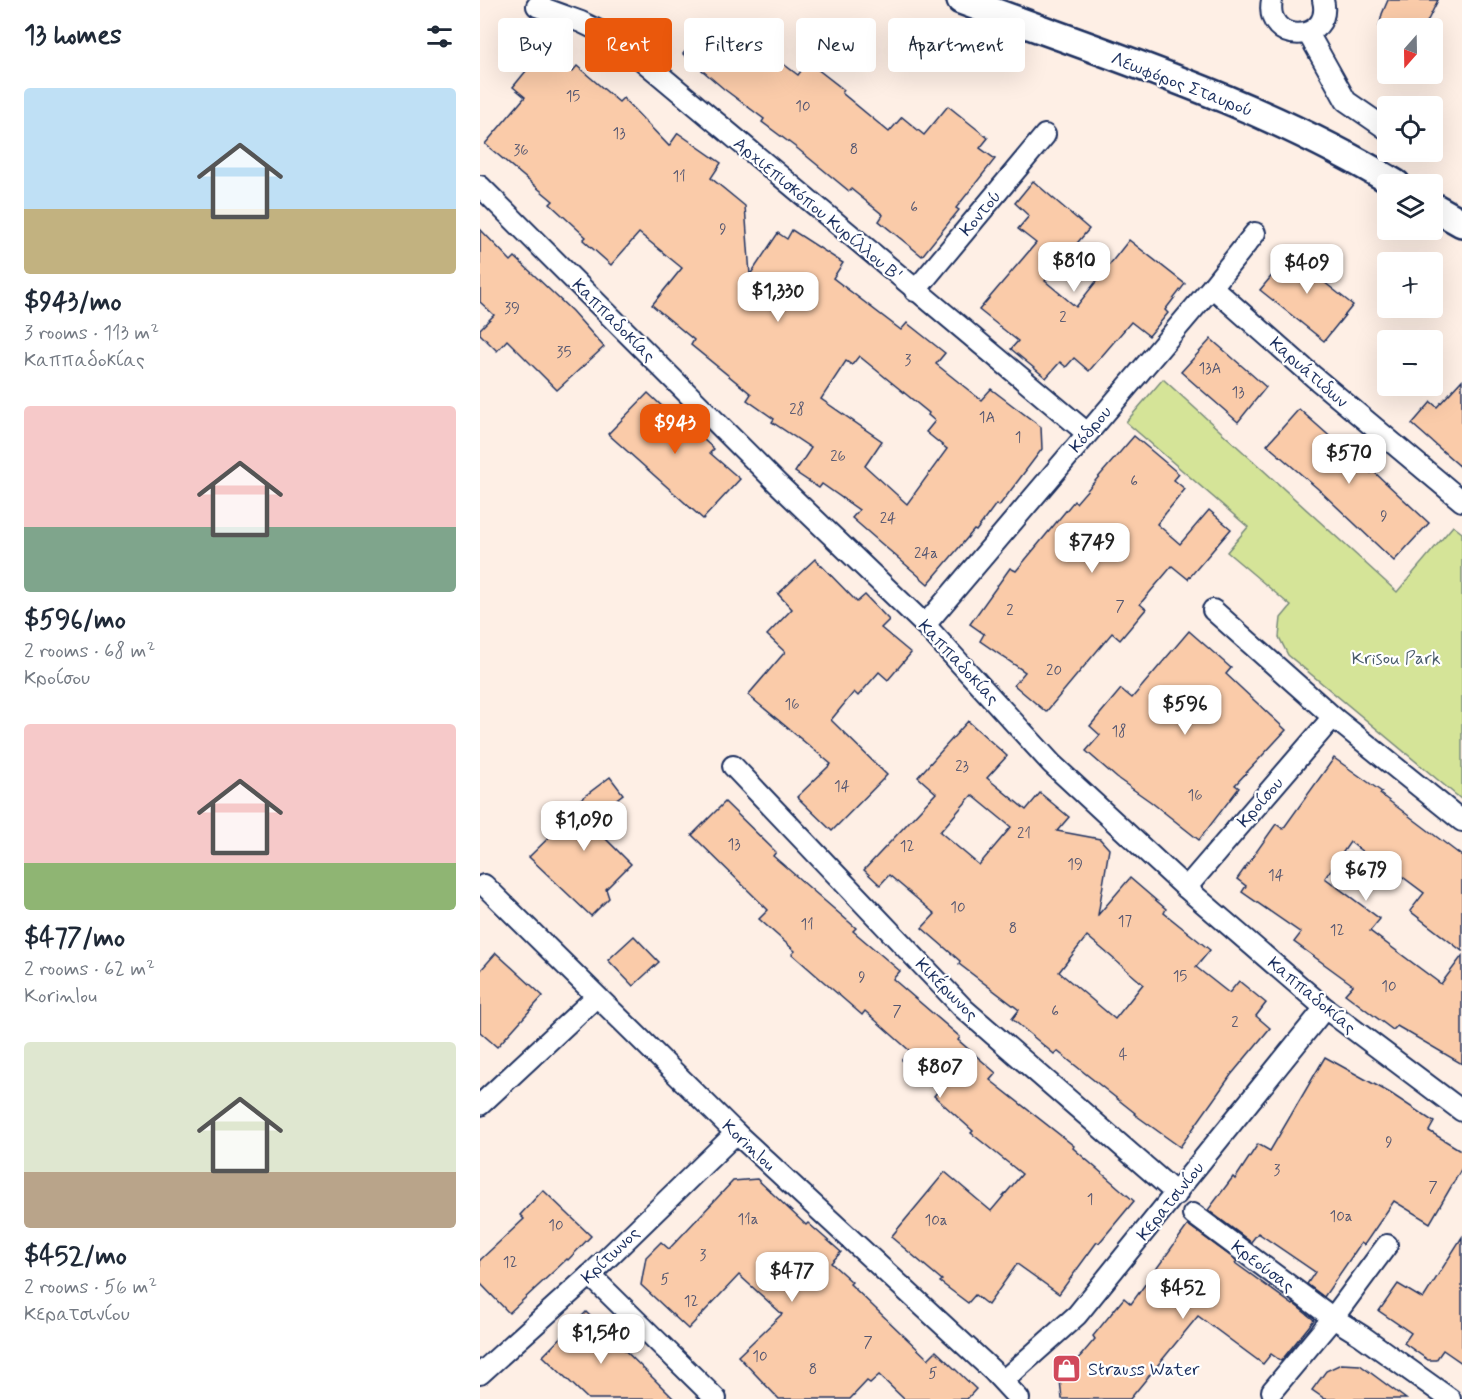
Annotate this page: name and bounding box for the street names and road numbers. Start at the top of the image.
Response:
street label: Λεωφόρος Σταυρού [1107,47,1256,123]
street label: Αρχιεπισκόπου Κυρίλλου Β' [728,132,907,287]
street label: Κοντού [954,186,1007,242]
street label: Καππαδοκίας [566,274,660,368]
street label: Καρυάτιδων [1264,332,1353,414]
street label: Κόδρου [1064,401,1117,458]
street label: Καππαδοκίας [912,615,1004,711]
street label: Κροίσου [1232,772,1289,833]
street label: Κικέρωνος [909,952,984,1027]
street label: Καππαδοκίας [1262,952,1361,1040]
street label: Korinlou [716,1115,781,1177]
street label: Κερατσινίου [1132,1157,1210,1246]
street label: Κρίτωνος [576,1222,645,1290]
street label: Κρεούσας [1226,1235,1299,1299]

